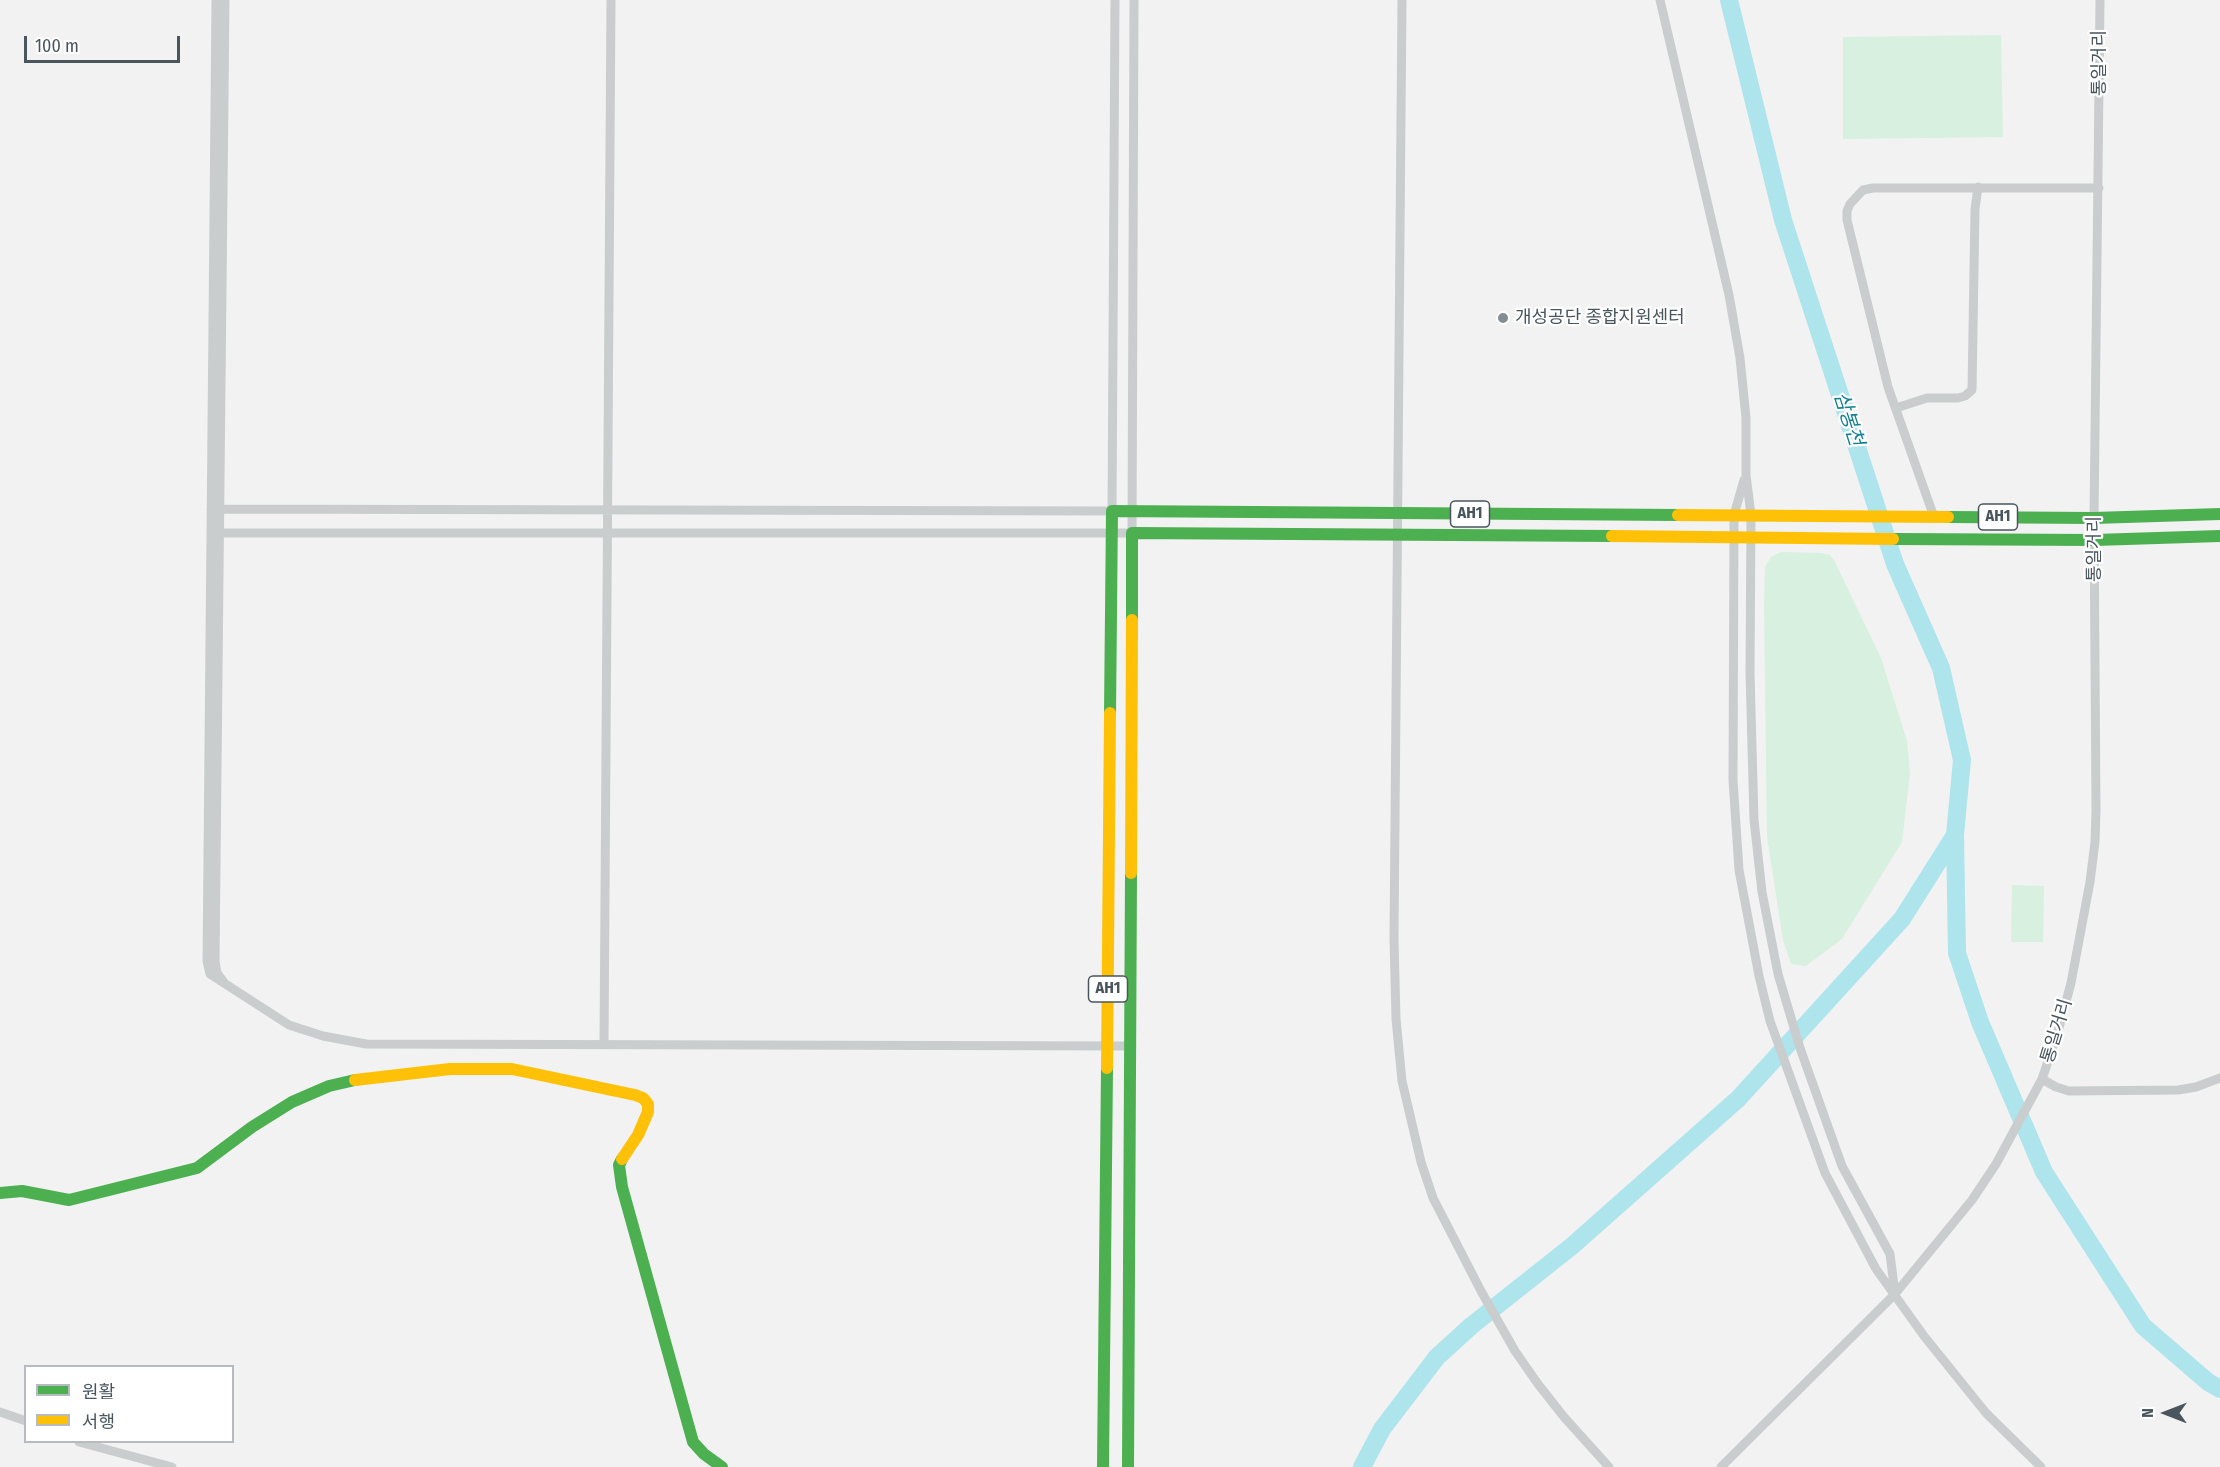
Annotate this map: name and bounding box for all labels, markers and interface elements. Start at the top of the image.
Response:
scale bar [27,24,183,62]
street label: 통일거리 [2089,30,2111,96]
text: 100 m [35,35,79,57]
place label: 개성공단 종합지원센터 [1515,307,1685,329]
marker: 개성공단 종합지원센터 [1496,311,1510,325]
water label: 삼봉천 [1828,389,1868,449]
road number: AH1 [1450,501,1490,527]
road number: AH1 [1978,504,2018,530]
street label: 통일거리 [2084,516,2106,582]
road number: AH1 [1088,976,1128,1002]
street label: 통일거리 [2037,996,2077,1066]
legend [24,1365,234,1443]
text: 원활 [82,1381,115,1403]
north arrow [2136,1383,2196,1443]
text: N [2138,1408,2157,1418]
text: 서행 [82,1411,115,1433]

